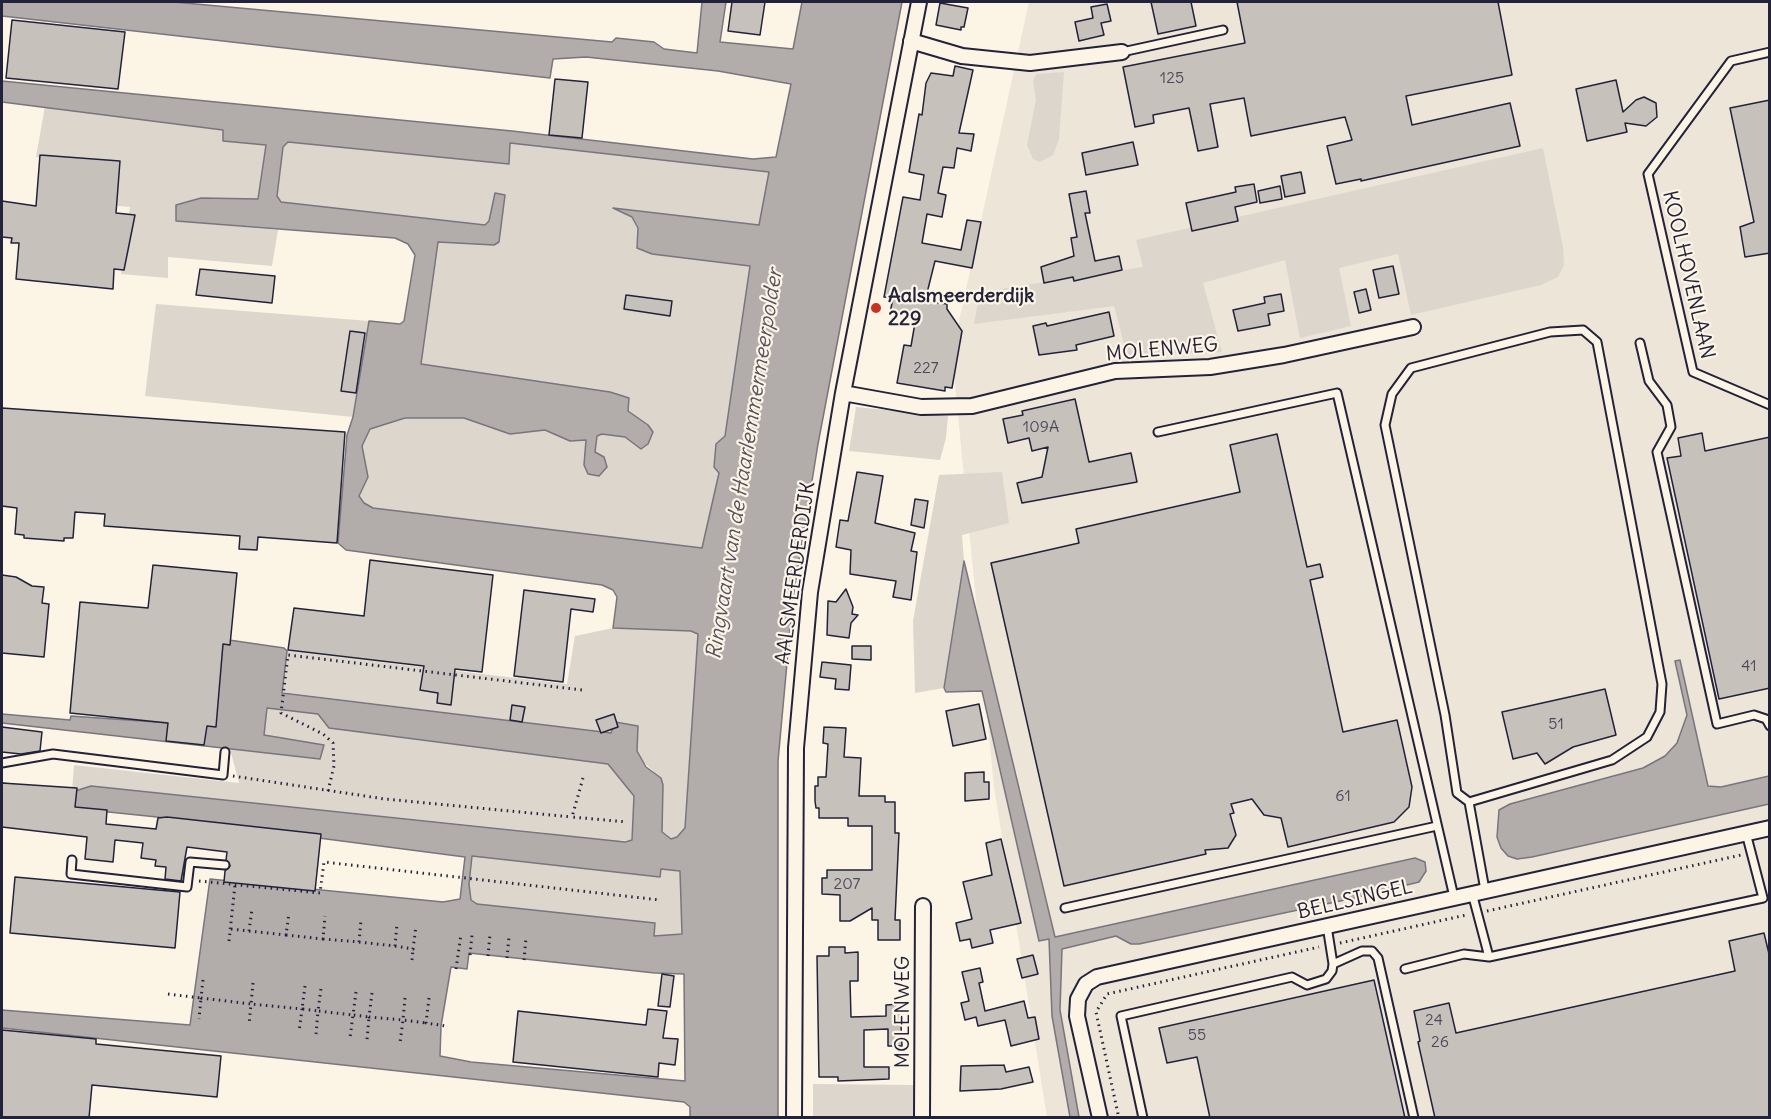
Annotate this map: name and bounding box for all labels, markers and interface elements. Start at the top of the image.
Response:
house number: 125 [1160,68,1184,88]
street label: KOOLHOVENLAAN [1657,189,1719,361]
water label: Ringvaart van de Haarlemmermeerpolder [702,267,788,661]
place label: Aalsmeerderdijk 229 [888,284,1034,331]
marker: Aalsmeerderdijk 229 [869,301,883,315]
street label: MOLENWEG [1105,333,1219,367]
house number: 227 [913,358,939,378]
house number: 109A [1023,417,1059,437]
street label: AALSMEERDERDIJK [771,480,821,666]
house number: 41 [1741,656,1757,676]
house number: 51 [1548,714,1564,734]
house number: 61 [1335,786,1351,806]
house number: 207 [834,874,860,894]
street label: BELLSINGEL [1295,875,1415,925]
street label: MOLENWEG [891,956,915,1068]
house number: 24 [1425,1010,1443,1030]
house number: 55 [1188,1025,1206,1045]
house number: 26 [1431,1032,1449,1052]

